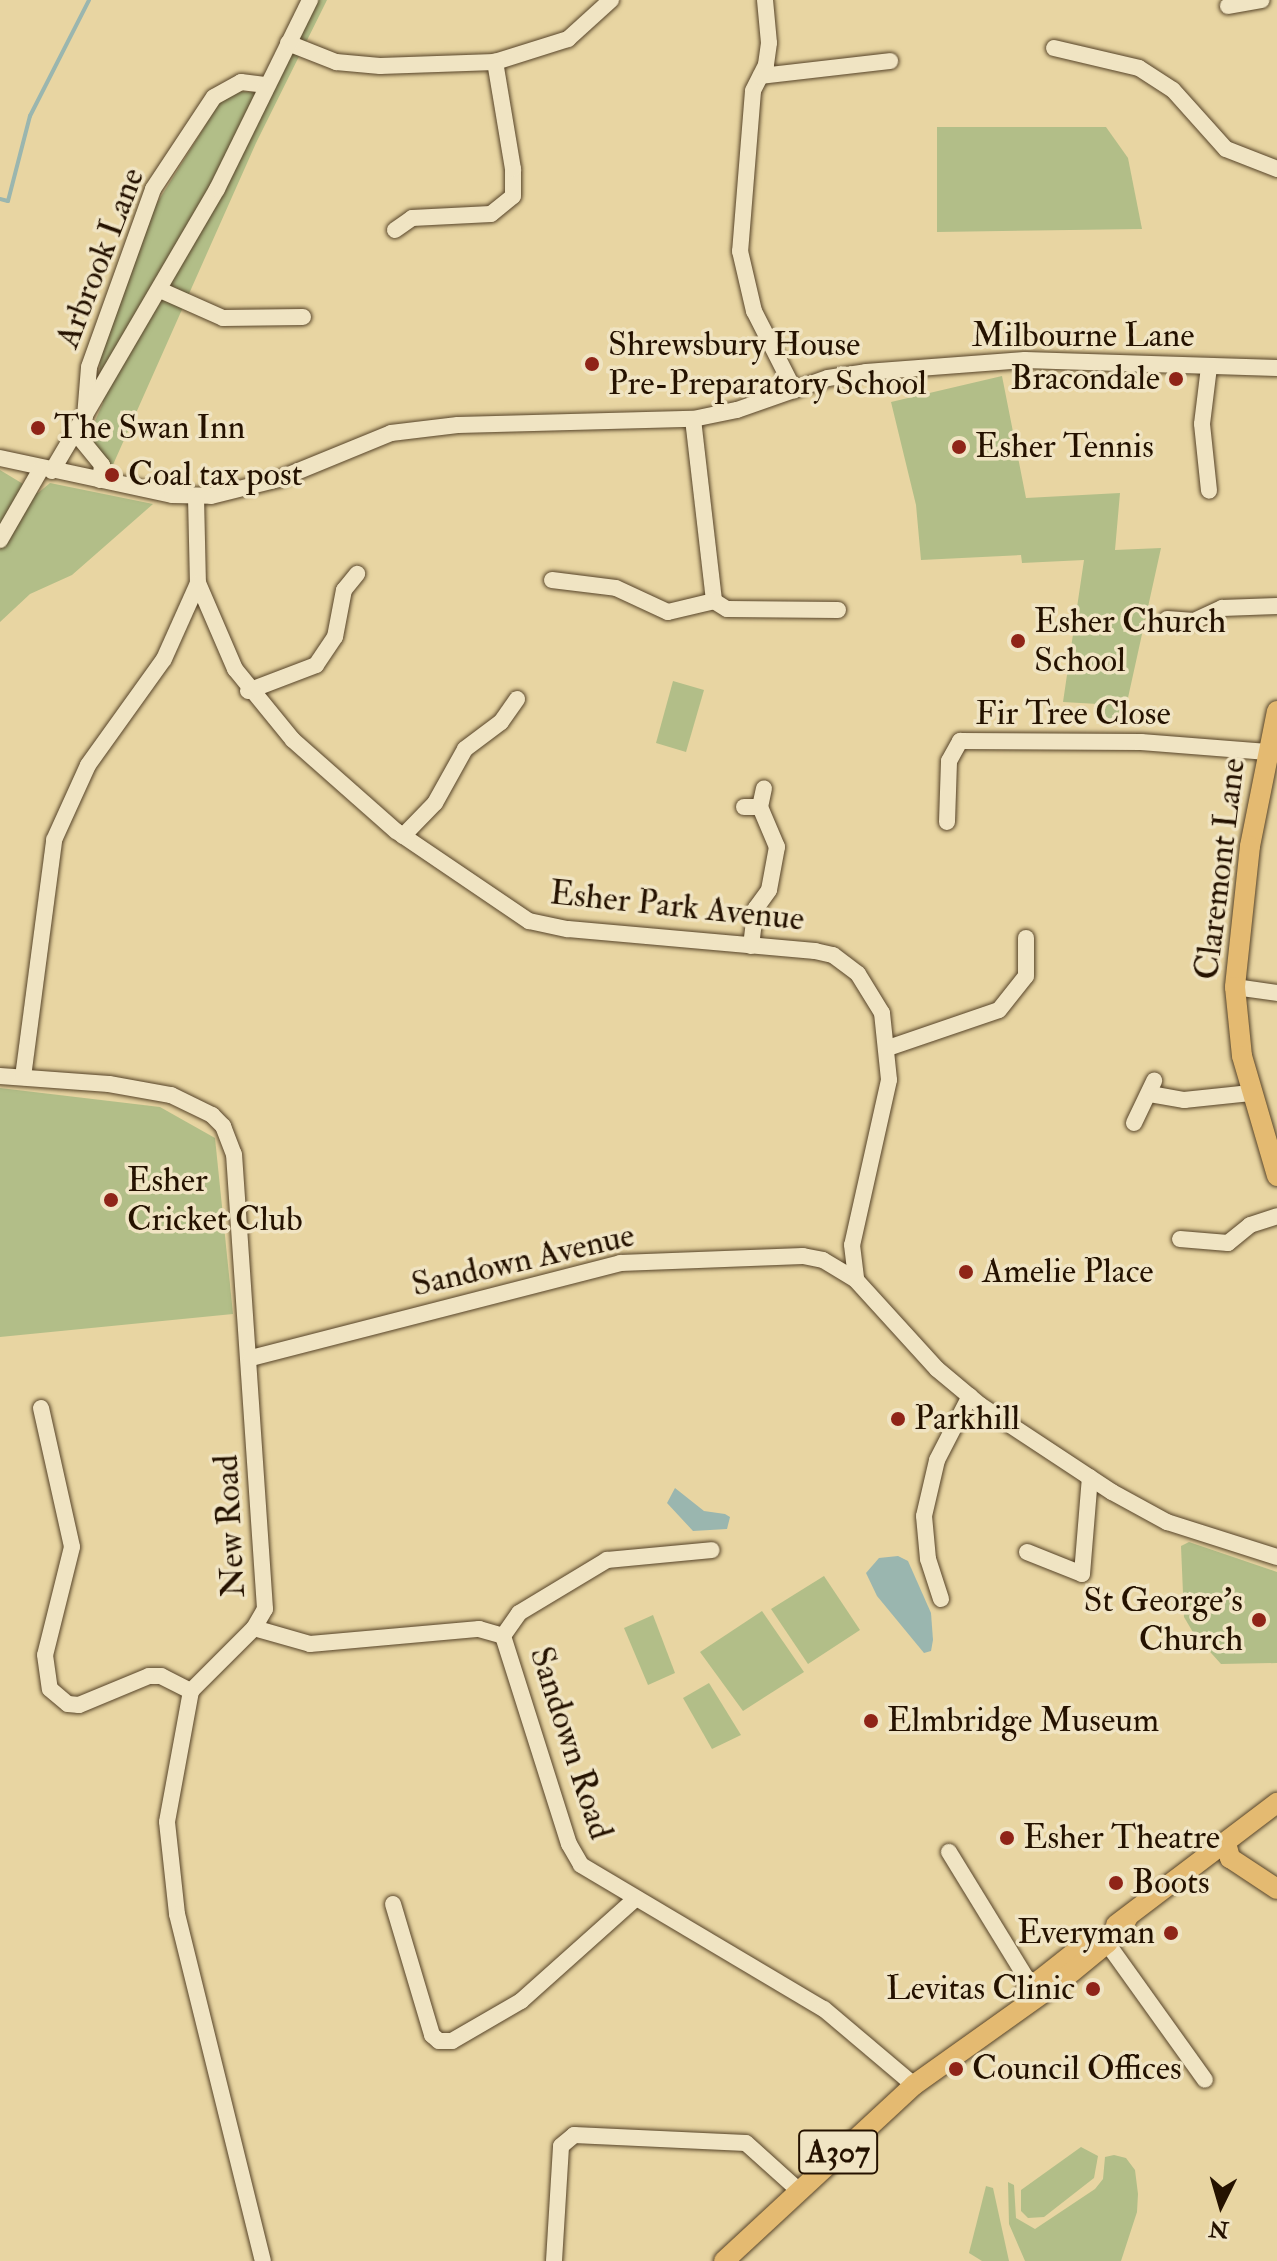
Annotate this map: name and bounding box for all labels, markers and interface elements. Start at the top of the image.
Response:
street label: Arbrook Lane [47,162,153,354]
street label: Milbourne Lane [971,316,1195,356]
place label: Shrewsbury House Pre-Preparatory School [608,324,927,404]
marker: Shrewsbury House Pre-Preparatory School [583,355,601,373]
place label: Bracondale [1010,359,1160,399]
marker: Bracondale [1167,370,1185,388]
place label: The Swan Inn [54,408,245,448]
marker: The Swan Inn [29,419,47,437]
place label: Esher Tennis [975,427,1154,467]
marker: Esher Tennis [950,438,968,456]
place label: Coal tax post [128,455,303,495]
marker: Coal tax post [103,466,121,484]
place label: Esher Church School [1034,601,1226,680]
marker: Esher Church School [1009,632,1027,650]
street label: Fir Tree Close [975,694,1171,734]
street label: Claremont Lane [1186,756,1254,982]
street label: Esher Park Avenue [548,872,806,940]
place label: Esher Cricket Club [127,1160,303,1240]
marker: Esher Cricket Club [102,1191,120,1209]
street label: Sandown Avenue [408,1215,638,1305]
place label: Amelie Place [982,1252,1154,1292]
marker: Amelie Place [957,1263,975,1281]
place label: Parkhill [914,1399,1020,1439]
marker: Parkhill [889,1410,907,1428]
street label: New Road [206,1453,254,1599]
place label: St George's Church [1084,1580,1243,1660]
marker: St George's Church [1250,1611,1268,1629]
street label: Sandown Road [521,1642,621,1844]
place label: Elmbridge Museum [887,1701,1159,1741]
marker: Elmbridge Museum [862,1712,880,1730]
place label: Esher Theatre [1023,1818,1220,1858]
marker: Esher Theatre [998,1829,1016,1847]
place label: Boots [1132,1863,1210,1903]
marker: Boots [1107,1874,1125,1892]
place label: Everyman [1017,1913,1155,1953]
marker: Everyman [1162,1924,1180,1942]
place label: Levitas Clinic [886,1969,1075,2009]
marker: Levitas Clinic [1082,1978,1104,2000]
place label: Council Offices [972,2049,1182,2089]
marker: Council Offices [947,2060,965,2078]
road number: A307 [798,2124,878,2180]
north arrow [1181,2165,1261,2245]
text: N [1208,2214,1230,2244]

